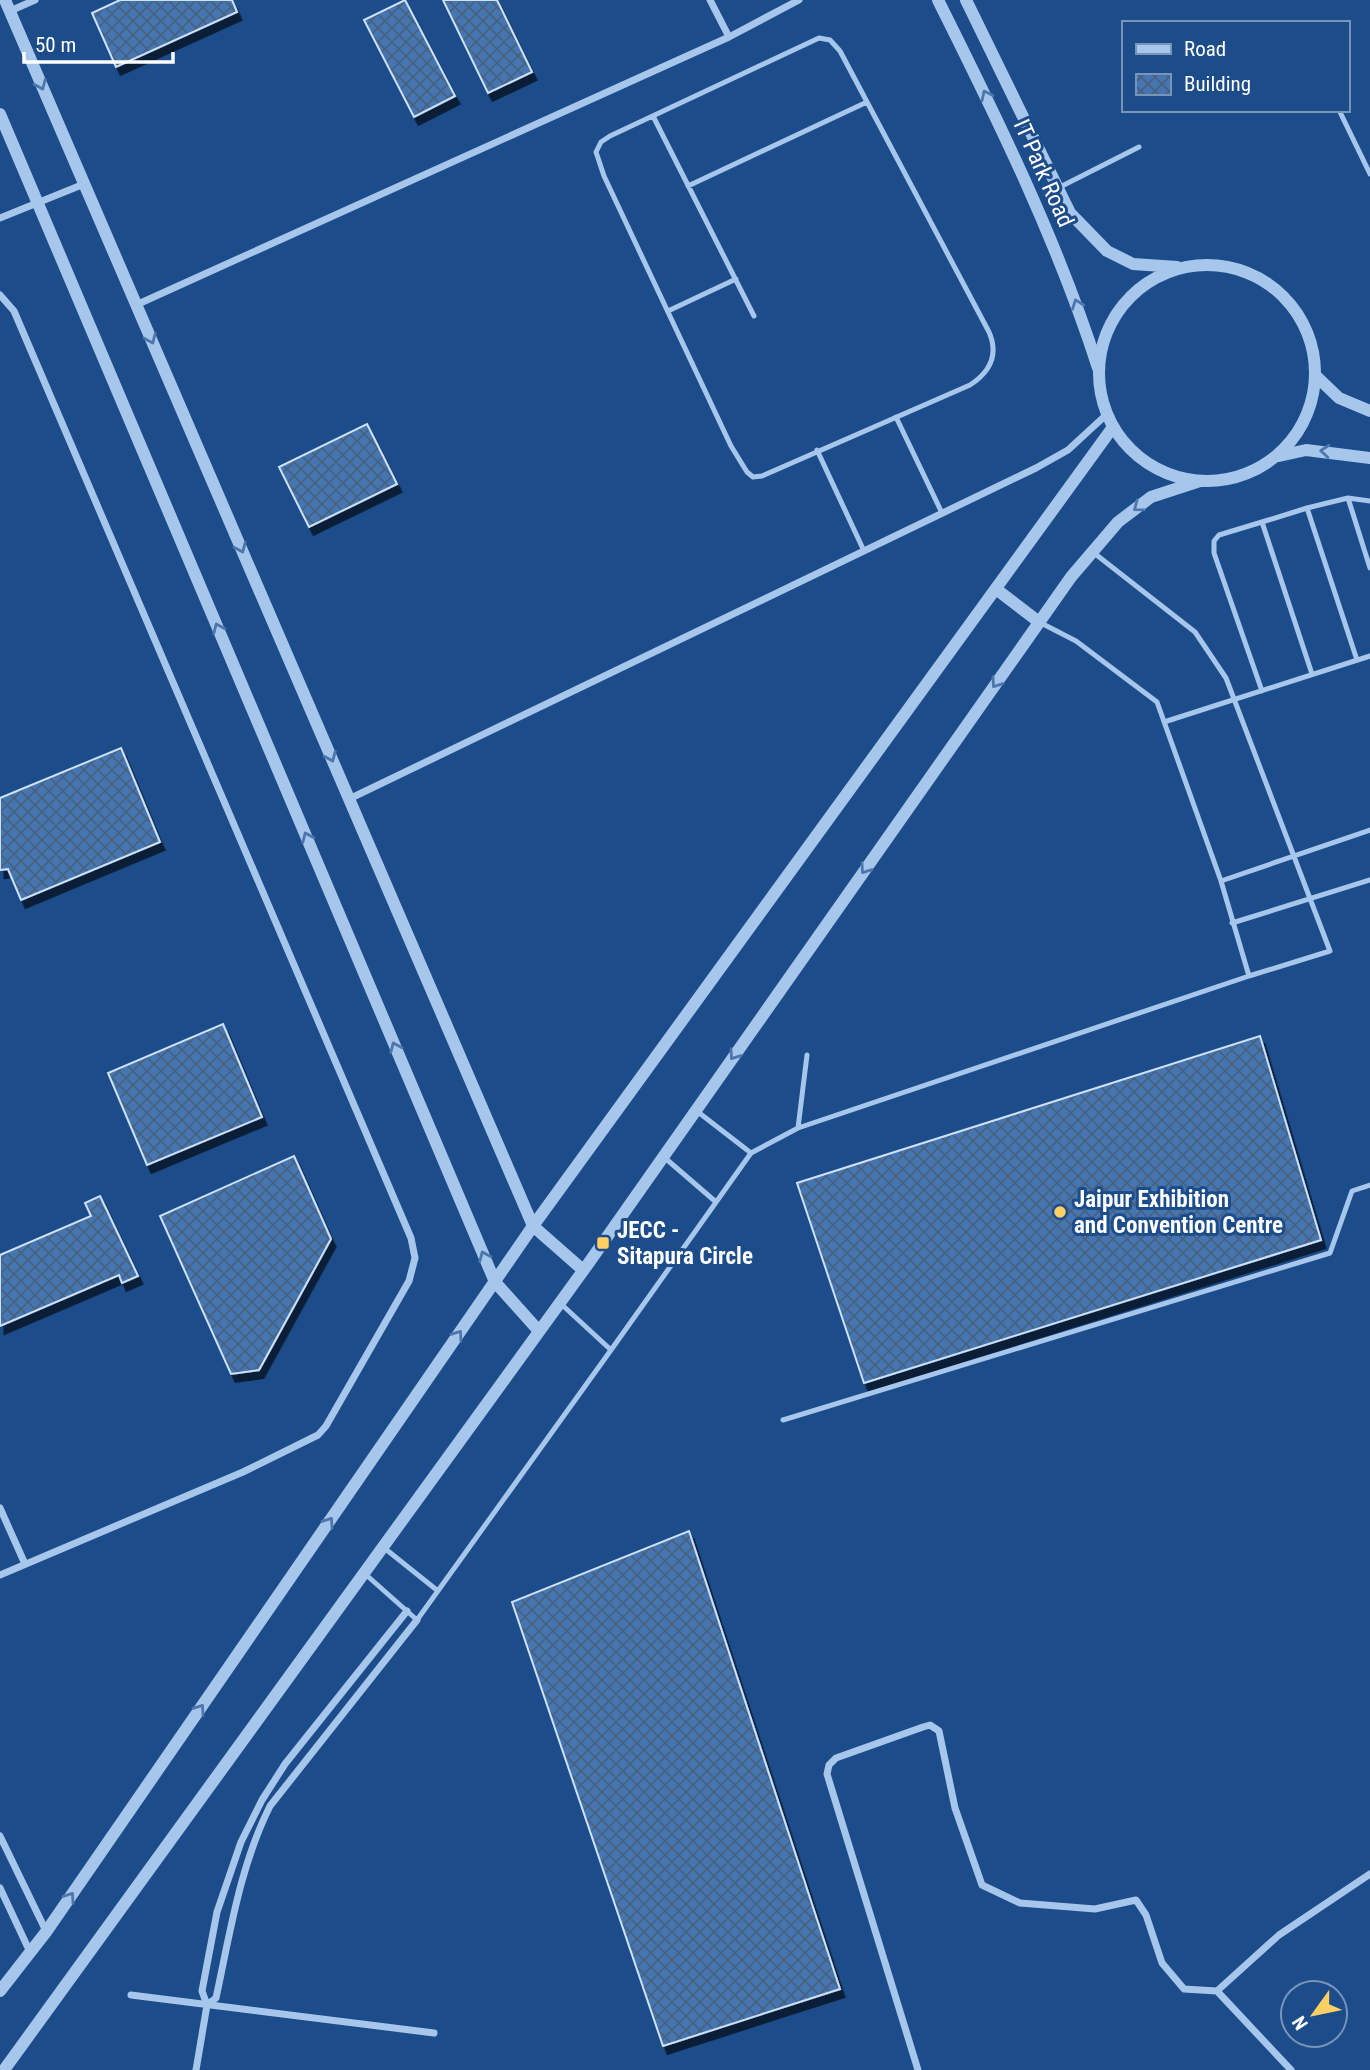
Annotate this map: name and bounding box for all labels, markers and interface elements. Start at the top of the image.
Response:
scale bar [24,21,173,65]
legend [1122,21,1349,112]
text: 50 m [35,33,76,57]
text: Road [1184,37,1226,61]
text: Building [1184,72,1251,96]
one-way arrow [33,78,47,90]
one-way arrow [980,90,994,102]
street label: IT Park Road [1008,115,1079,231]
one-way arrow [1071,298,1085,310]
one-way arrow [143,332,157,344]
one-way arrow [1319,444,1330,459]
one-way arrow [1133,498,1146,511]
one-way arrow [233,541,247,553]
one-way arrow [212,623,226,635]
one-way arrow [992,675,1004,688]
one-way arrow [323,750,337,762]
one-way arrow [301,832,315,845]
one-way arrow [861,861,873,874]
one-way arrow [390,1042,404,1054]
one-way arrow [730,1047,742,1060]
place label: Jaipur Exhibition and Convention Centre [1074,1186,1283,1239]
marker: Jaipur Exhibition and Convention Centre [1052,1204,1068,1220]
place label: JECC - Sitapura Circle [617,1217,753,1270]
marker: JECC - Sitapura Circle [595,1235,611,1251]
one-way arrow [478,1251,492,1264]
one-way arrow [450,1330,462,1343]
one-way arrow [321,1517,333,1530]
one-way arrow [191,1704,204,1717]
one-way arrow [62,1892,74,1905]
north arrow [1279,1979,1349,2049]
text: N [1287,2012,1313,2034]

